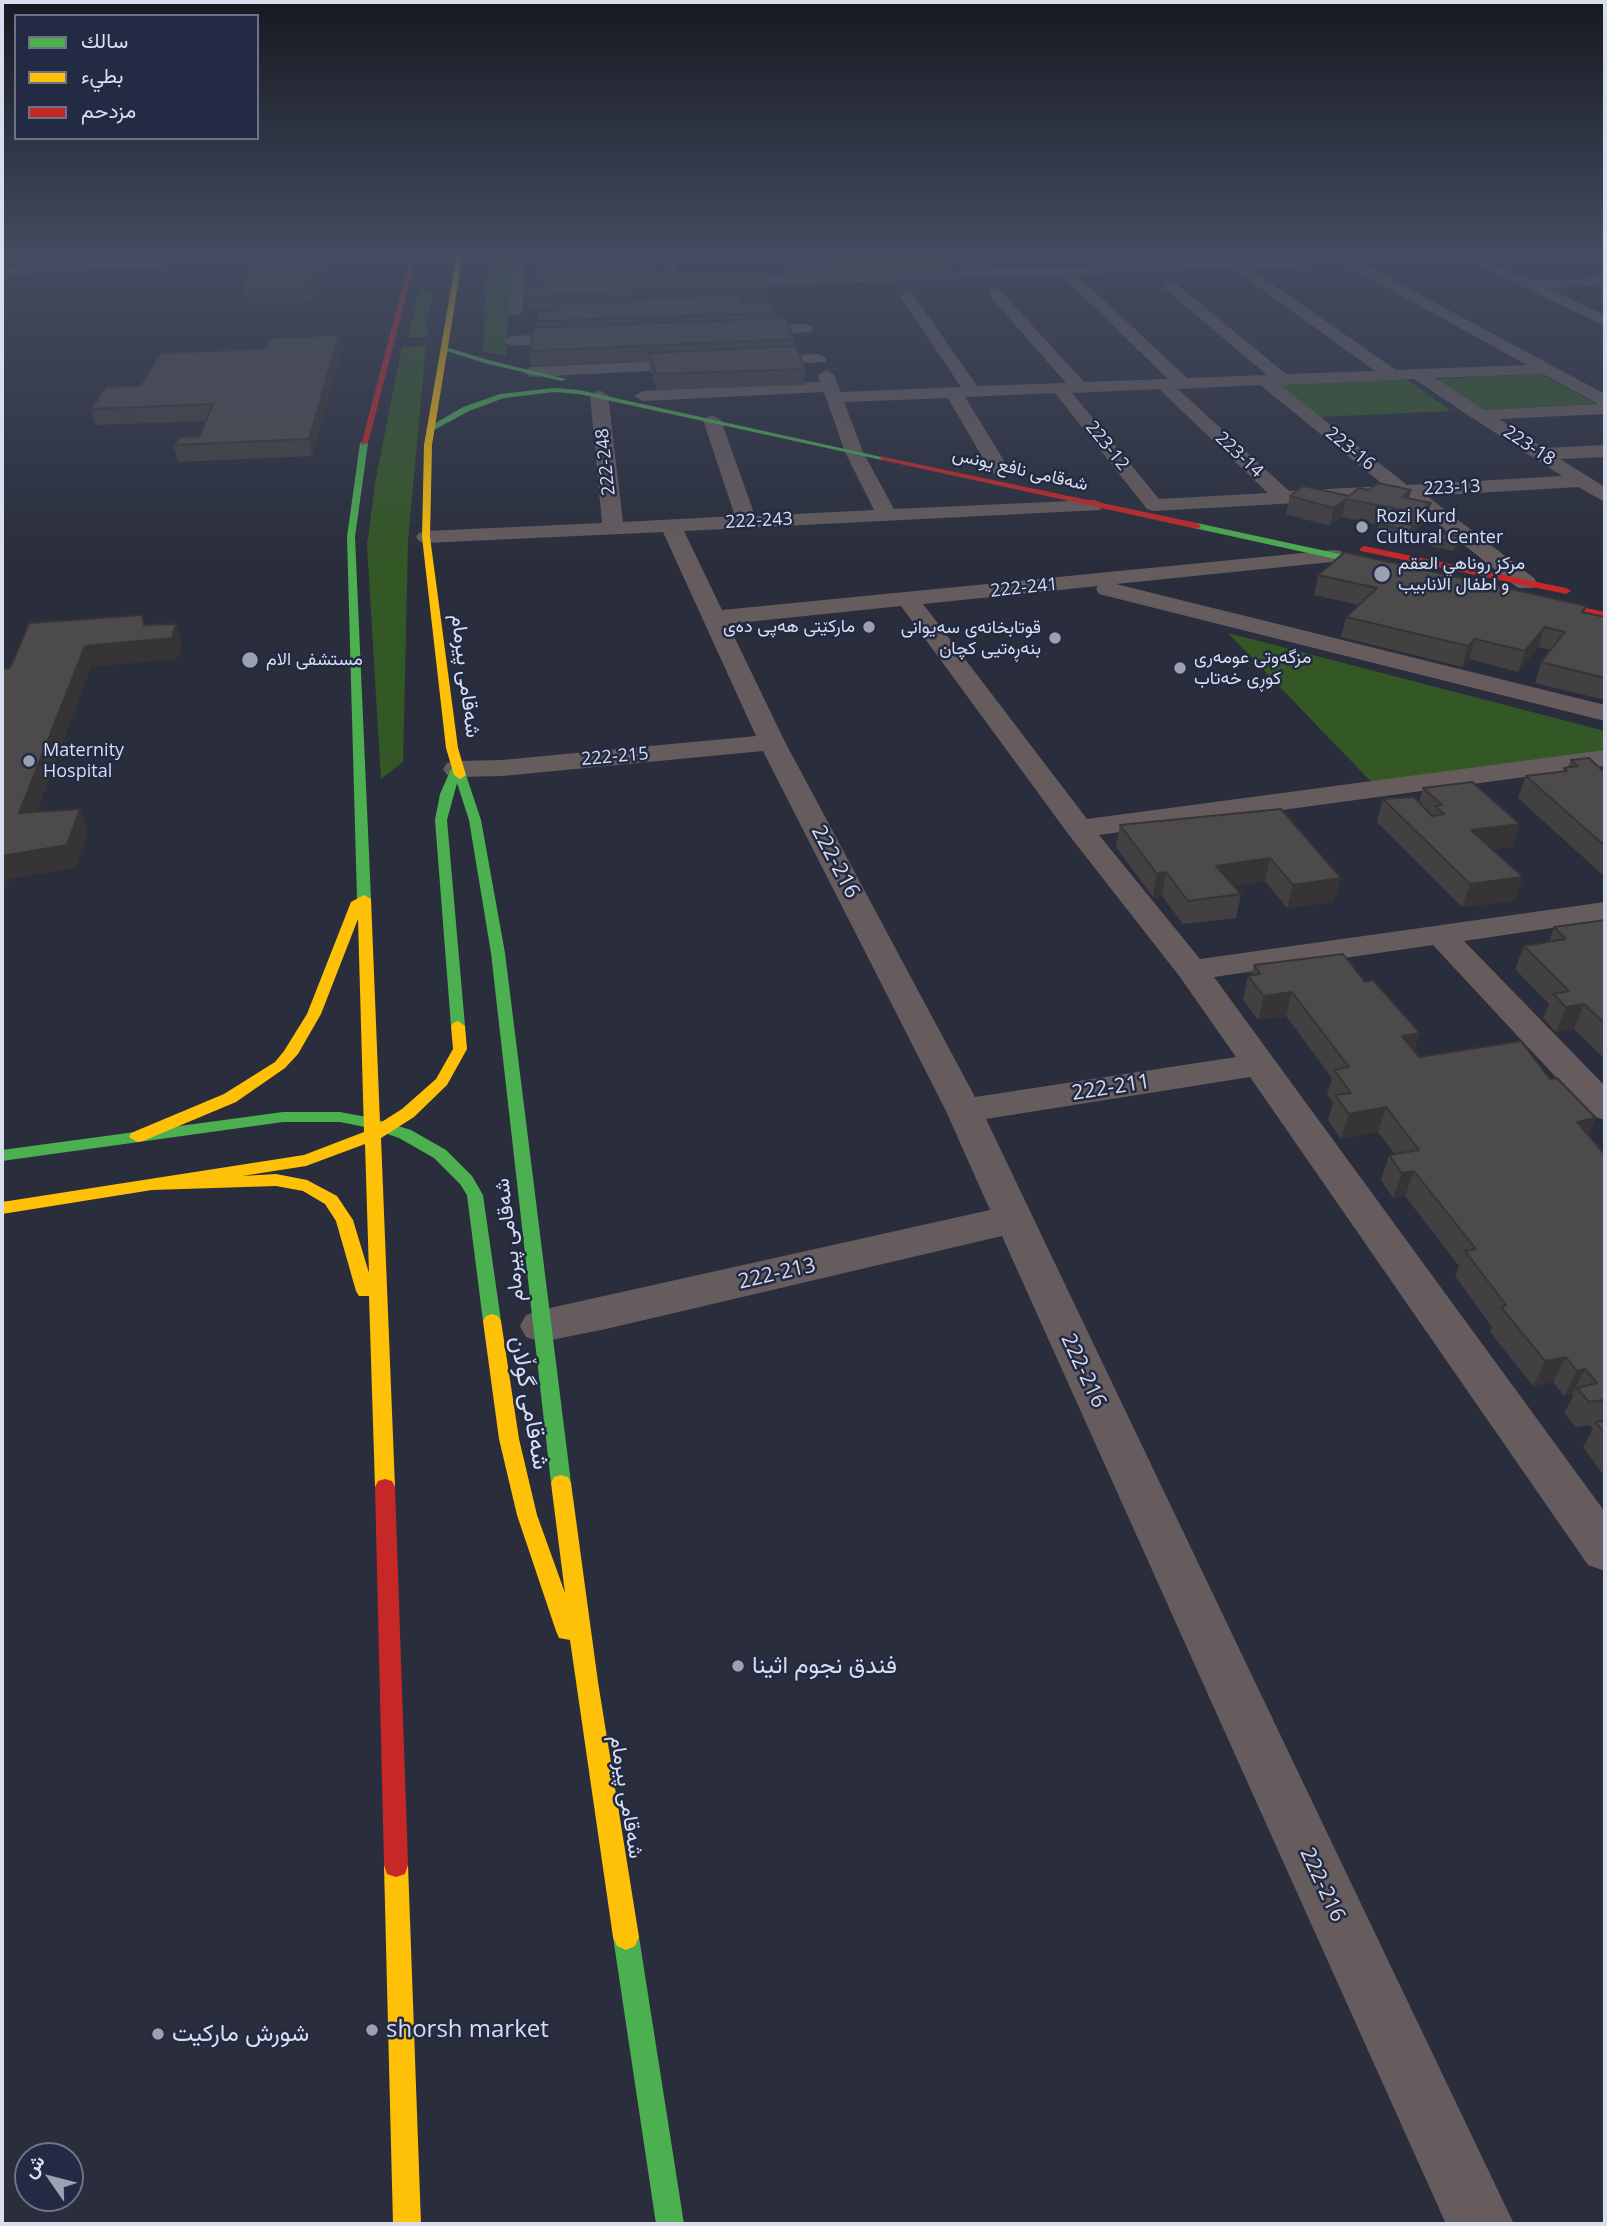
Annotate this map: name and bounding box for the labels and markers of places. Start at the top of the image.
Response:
place label: Rozi Kurd Cultural Center [1376,506,1503,548]
marker: Rozi Kurd Cultural Center [1354,519,1370,535]
place label: مركز روناهي العقم و اطفال الانابيب [1398,553,1525,596]
marker: مركز روناهي العقم و اطفال الانابيب [1372,564,1392,584]
place label: مارکێتی هەپی دەی [723,616,855,638]
place label: قوتابخانەی سەیوانی بنەڕەتیی کچان [901,617,1041,660]
marker: مارکێتی هەپی دەی [861,619,877,635]
marker: قوتابخانەی سەیوانی بنەڕەتیی کچان [1047,630,1063,646]
place label: مزگەوتی عومەری کوڕی خەتاب [1194,647,1311,690]
place label: مستشفى الام [266,649,363,671]
marker: مستشفى الام [240,650,260,670]
marker: مزگەوتی عومەری کوڕی خەتاب [1172,660,1188,676]
place label: Maternity Hospital [43,740,124,782]
marker: Maternity Hospital [21,753,37,769]
place label: فندق نجوم اثينا [752,1652,897,1680]
marker: فندق نجوم اثينا [730,1658,746,1674]
place label: shorsh market [386,2016,549,2044]
place label: شورش ماركيت [172,2020,309,2048]
marker: shorsh market [364,2022,380,2038]
marker: شورش ماركيت [150,2026,166,2042]

